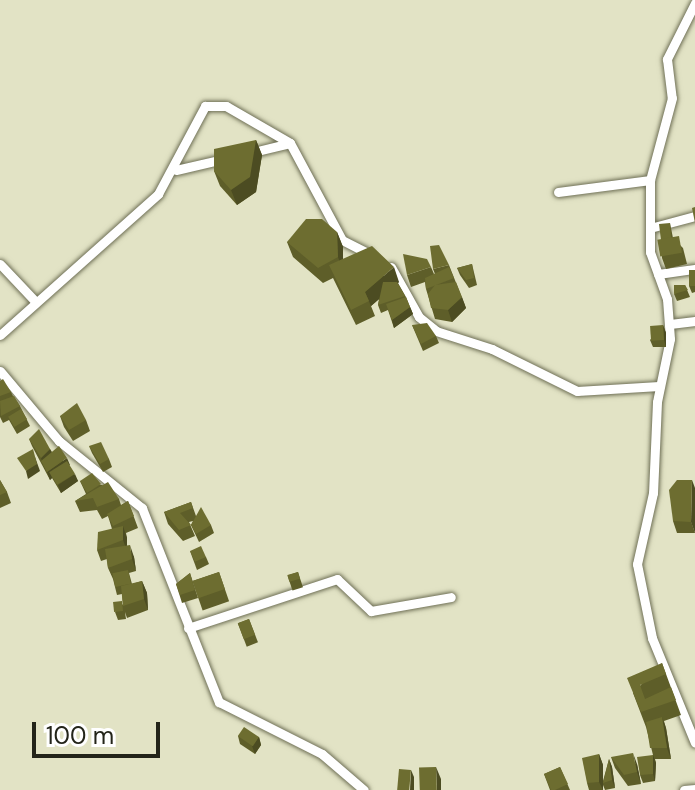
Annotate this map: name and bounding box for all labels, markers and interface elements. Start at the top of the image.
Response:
scale bar [36,706,164,756]
text: 100 m [46,720,114,751]

